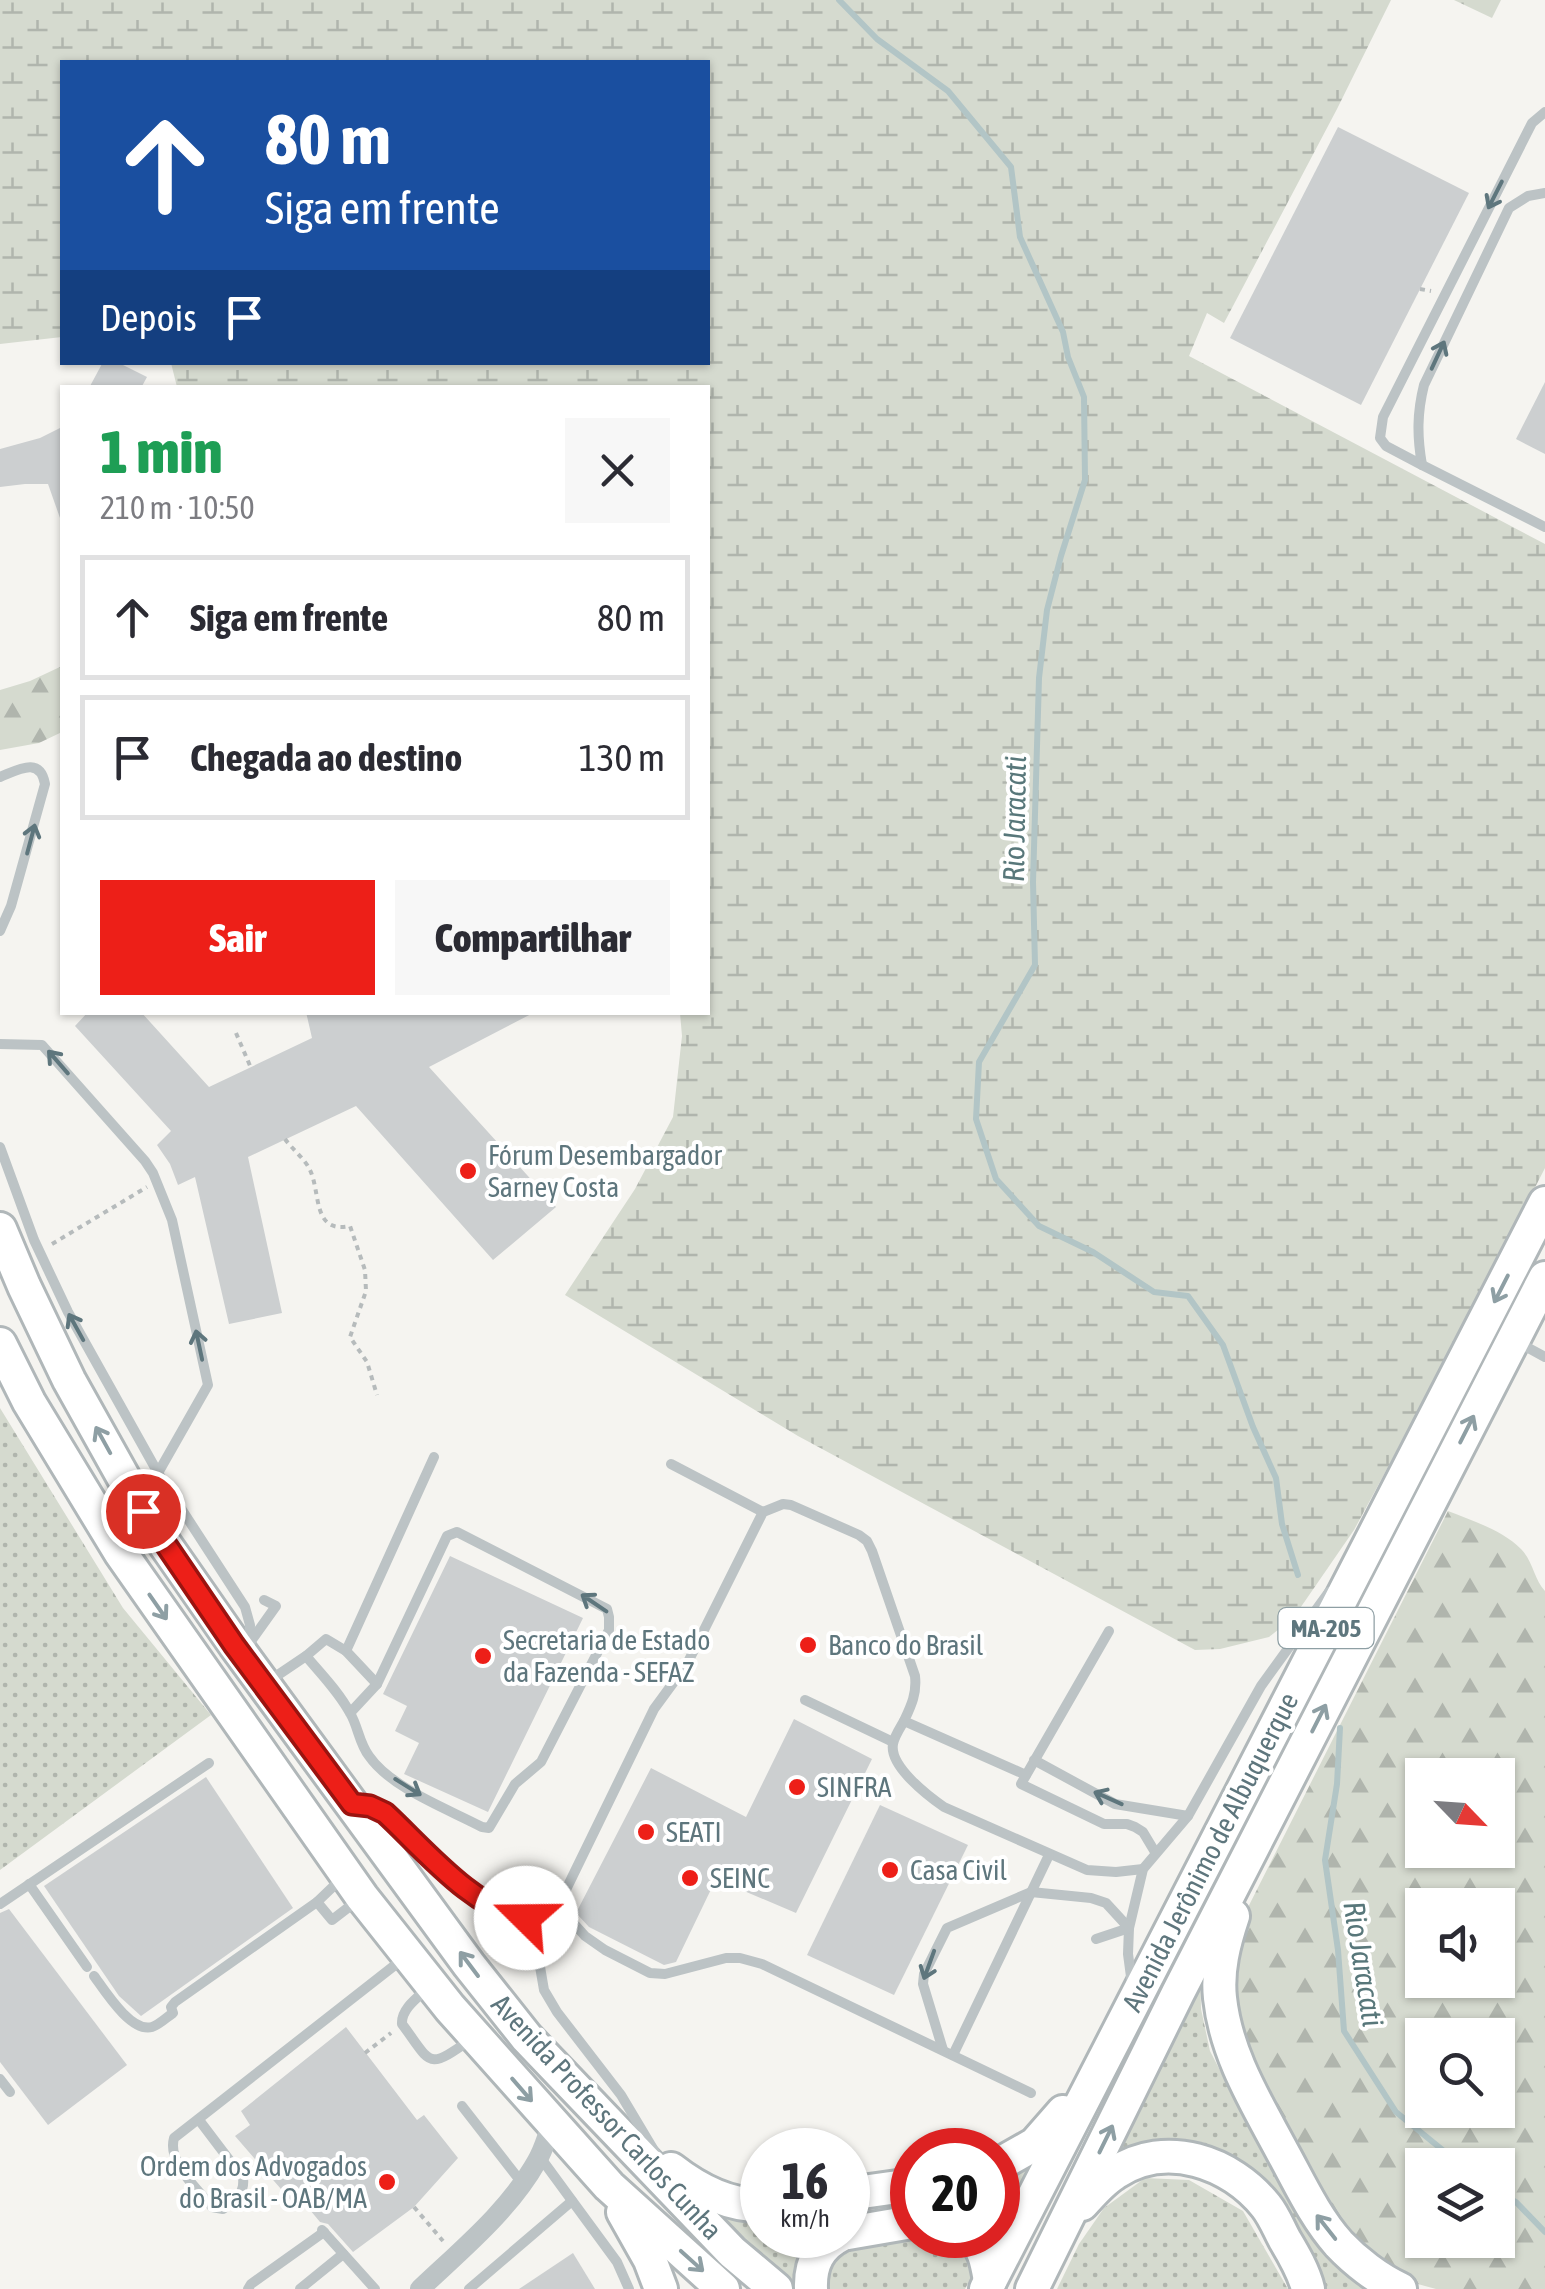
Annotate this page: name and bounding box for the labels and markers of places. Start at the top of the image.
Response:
place label: Fórum Desembargador Sarney Costa [488,1139,722,1203]
marker: Fórum Desembargador Sarney Costa [457,1160,479,1182]
pin [101,1469,186,1554]
place label: Secretaria de Estado da Fazenda - SEFAZ [503,1624,710,1688]
place label: Banco do Brasil [828,1629,984,1661]
marker: Banco do Brasil [797,1634,819,1656]
marker: Secretaria de Estado da Fazenda - SEFAZ [472,1645,494,1667]
place label: SINFRA [817,1771,892,1803]
marker: SINFRA [786,1776,808,1798]
place label: SEATI [666,1816,722,1848]
marker: SEATI [635,1821,657,1843]
place label: Casa Civil [910,1854,1007,1886]
marker: Casa Civil [879,1859,901,1881]
place label: SEINC [710,1862,770,1894]
marker: SEINC [679,1867,701,1889]
place label: Ordem dos Advogados do Brasil - OAB/MA [140,2150,367,2214]
marker: Ordem dos Advogados do Brasil - OAB/MA [376,2171,398,2193]

